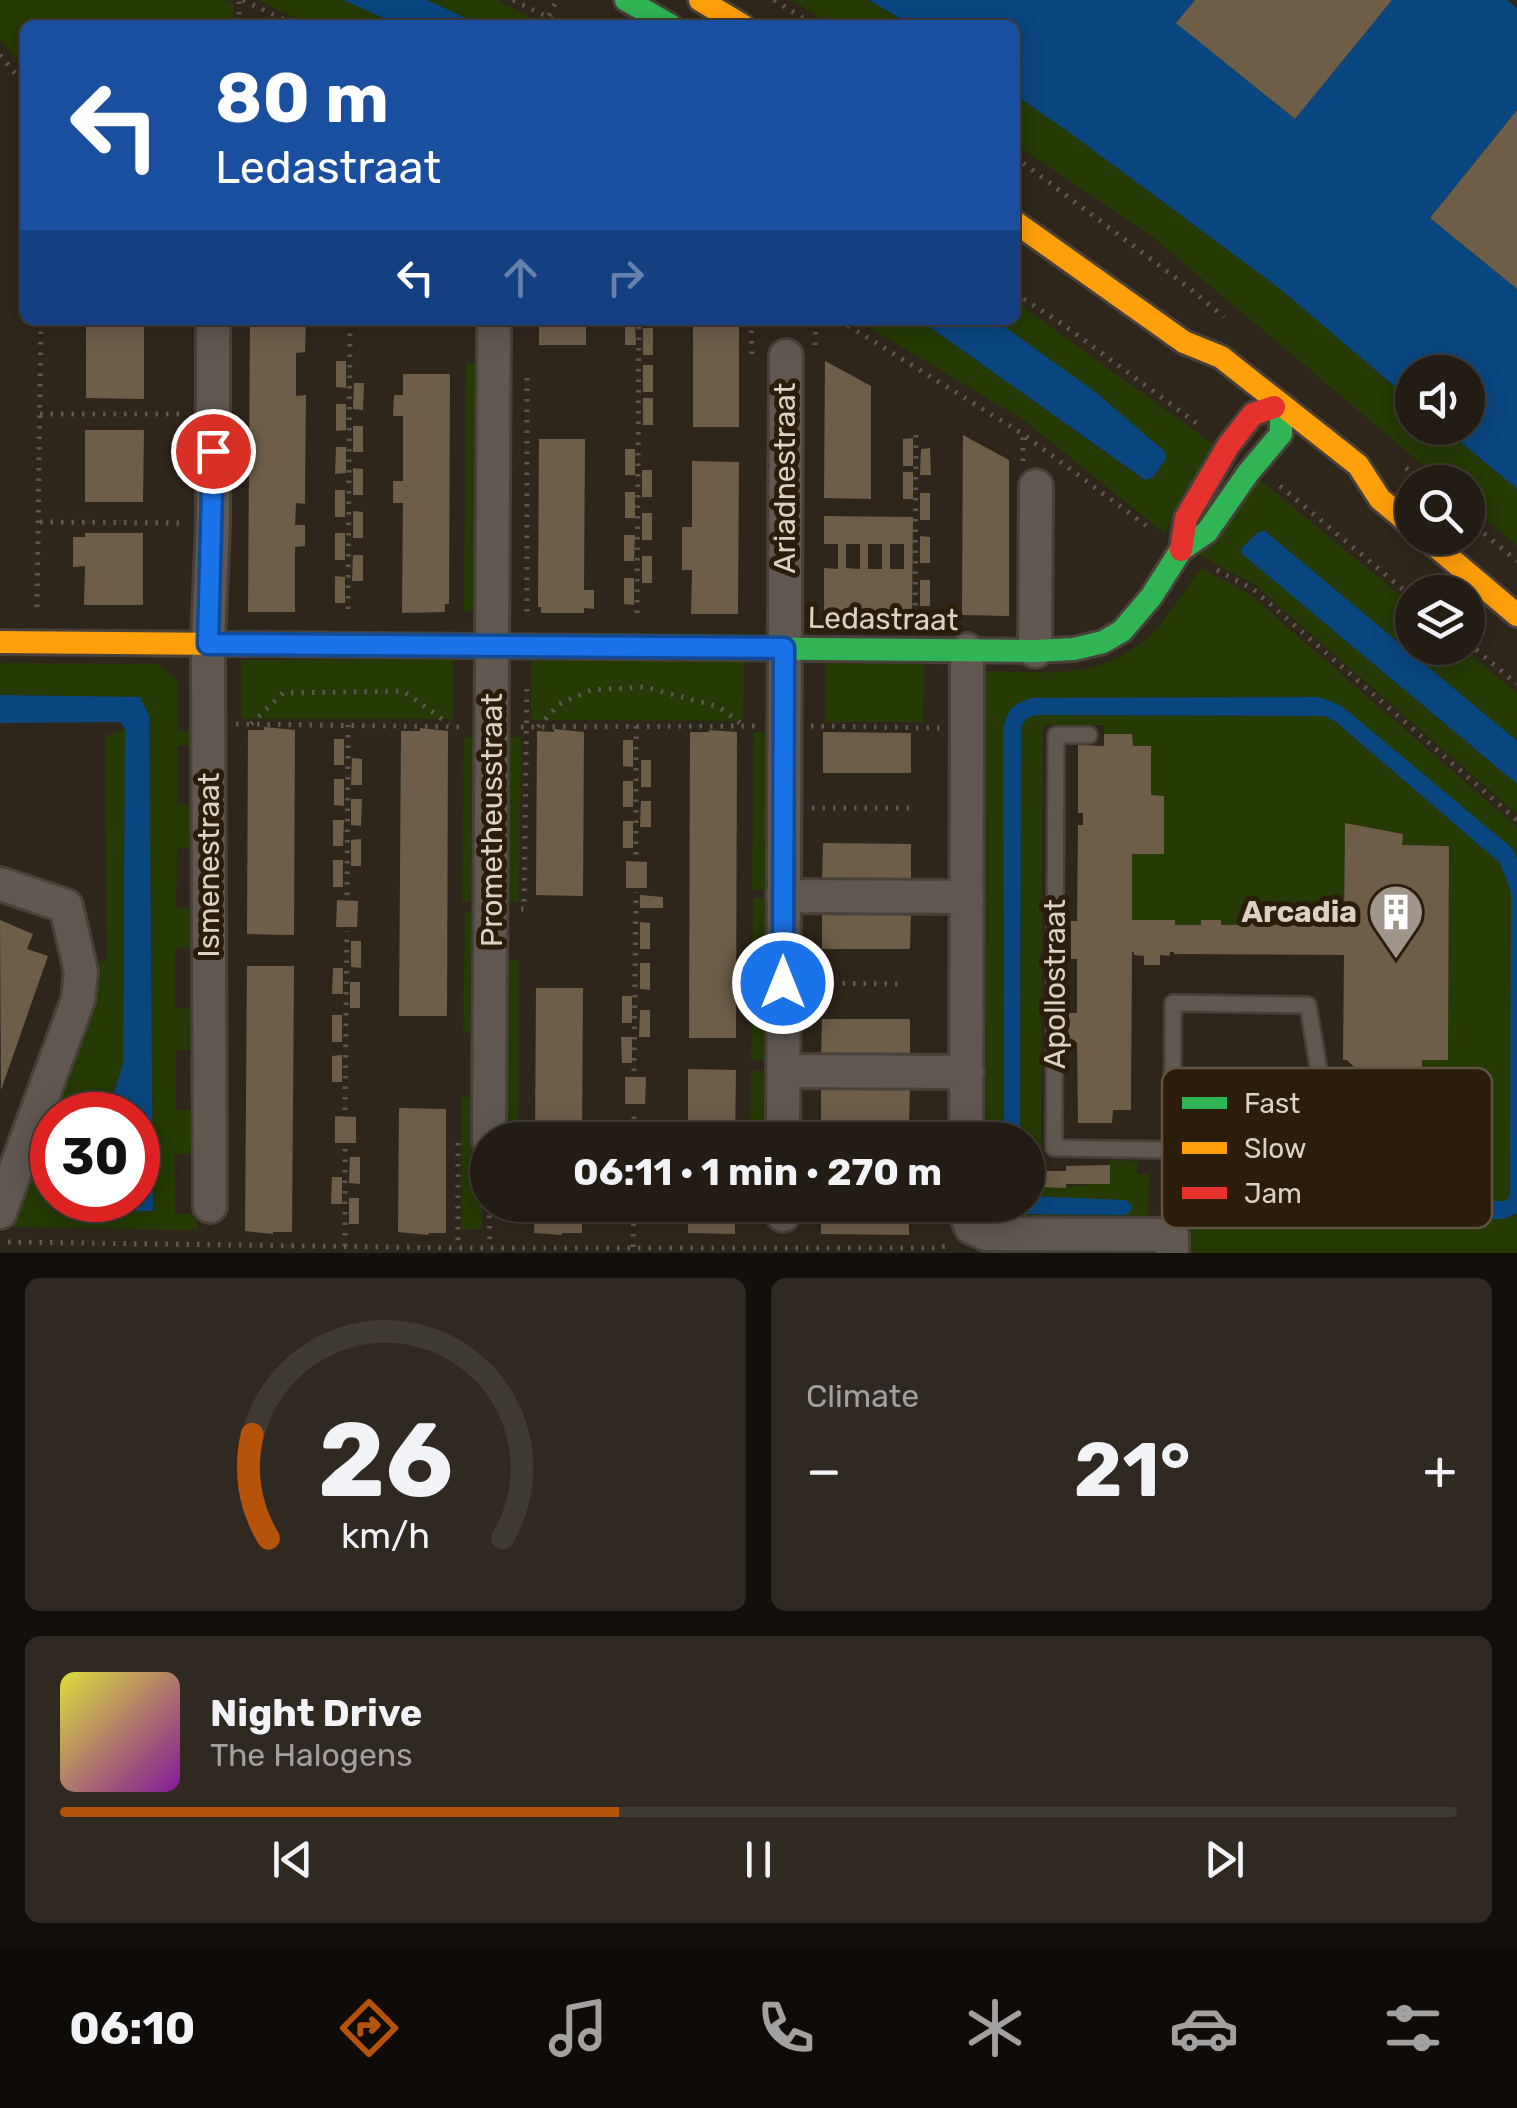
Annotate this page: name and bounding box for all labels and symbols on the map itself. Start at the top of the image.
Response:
street label: Ariadnestraat [767,382,803,574]
pin [171,409,256,494]
street label: Ledastraat [807,600,959,638]
street label: Prometheusstraat [474,693,510,947]
street label: Ismenestraat [191,772,227,957]
building icon: Arcadia [1366,882,1426,961]
place label: Arcadia [1241,894,1357,930]
street label: Apollostraat [1037,899,1073,1069]
position arrow [731,931,835,1035]
legend [1162,1068,1492,1228]
text: Fast [1244,1087,1300,1120]
speed limit sign: 30 [30,1092,160,1222]
text: Slow [1244,1132,1306,1165]
text: Jam [1244,1177,1302,1210]

